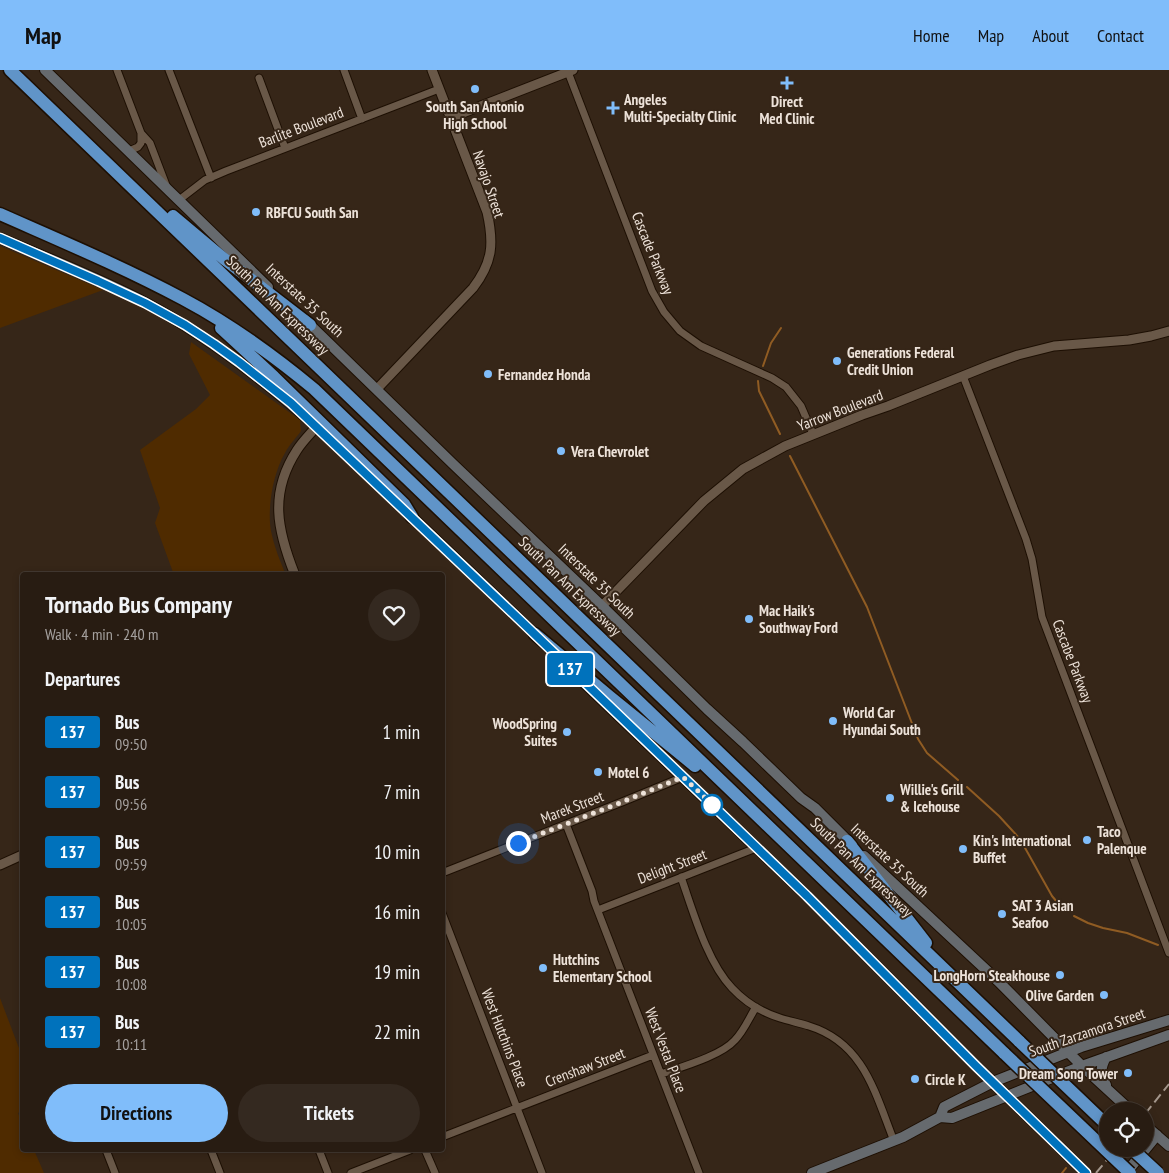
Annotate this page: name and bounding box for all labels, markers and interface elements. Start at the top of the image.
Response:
text: Map [25,20,62,51]
text: Home [913,24,950,47]
text: Map [978,24,1004,47]
text: About [1032,24,1069,47]
text: Contact [1097,24,1144,47]
marker: Direct Med Clinic [780,76,794,90]
marker: South San Antonio High School [469,83,481,95]
place label: Angeles Multi-Specialty Clinic [623,90,737,126]
place label: Direct Med Clinic [759,92,815,128]
place label: South San Antonio High School [426,97,524,133]
marker: Angeles Multi-Specialty Clinic [606,101,620,115]
street label: Barlite Boulevard [256,102,346,152]
street label: Navajo Street [469,148,509,220]
place label: RBFCU South San [266,203,359,222]
marker: RBFCU South San [250,206,262,218]
street label: Cascade Parkway [628,209,678,298]
street label: South Pan Am Expressway [223,251,333,359]
street label: Interstate 35 South [262,259,348,341]
place label: Generations Federal Credit Union [847,343,955,379]
marker: Generations Federal Credit Union [831,355,843,367]
place label: Fernandez Honda [498,365,591,384]
marker: Fernandez Honda [482,368,494,380]
street label: Yarrow Boulevard [794,385,886,435]
place label: Vera Chevrolet [570,442,649,461]
marker: Vera Chevrolet [555,445,567,457]
street label: South Pan Am Expressway [515,532,625,640]
street label: Interstate 35 South [555,540,639,622]
text: Tornado Bus Company [45,589,232,620]
button: heart [368,589,420,641]
place label: Mac Haik's Southway Ford [759,601,838,637]
marker: Mac Haik's Southway Ford [743,613,755,625]
street label: Cascabe Parkway [1048,617,1098,706]
text: Walk · 4 min · 240 m [45,624,158,644]
line badge: 137 [541,653,599,685]
text: 137 [557,657,583,680]
text: Departures [45,667,120,691]
place label: World Car Hyundai South [842,703,921,739]
text: Bus [115,710,139,734]
place label: WoodSpring Suites [491,714,557,750]
marker: World Car Hyundai South [827,715,839,727]
text: 137 [60,720,85,743]
text: 1 min [383,720,420,744]
marker: WoodSpring Suites [561,726,573,738]
text: 09:50 [115,734,147,754]
place label: Motel 6 [608,763,649,782]
marker: Motel 6 [592,766,604,778]
text: Bus [115,770,139,794]
text: 137 [60,780,85,803]
text: 7 min [383,780,420,804]
place label: Willie's Grill & Icehouse [899,780,964,816]
street label: Marek Street [538,786,606,828]
marker: Willie's Grill & Icehouse [884,792,896,804]
text: 09:56 [115,794,147,814]
unlabelled marker [701,794,723,816]
street label: South Pan Am Expressway [807,813,917,921]
street label: Interstate 35 South [847,819,933,901]
place label: Taco Palenque [1097,822,1147,858]
text: Bus [115,830,139,854]
your location [506,831,531,856]
place label: Kin's International Buffet [973,831,1071,867]
marker: Taco Palenque [1081,834,1093,846]
text: 137 [60,840,85,863]
text: 10 min [374,840,420,864]
marker: Kin's International Buffet [957,843,969,855]
street label: Delight Street [635,844,709,888]
text: 09:59 [115,854,147,874]
text: Bus [115,890,139,914]
place label: SAT 3 Asian Seafoo [1012,896,1074,932]
text: 137 [60,900,85,923]
text: 16 min [374,900,420,924]
marker: SAT 3 Asian Seafoo [996,908,1008,920]
text: 10:05 [115,914,147,934]
text: Bus [115,950,139,974]
place label: Hutchins Elementary School [553,950,652,986]
text: 137 [60,960,85,983]
text: 19 min [374,960,420,984]
marker: Hutchins Elementary School [537,962,549,974]
place label: LongHorn Steakhouse [934,966,1050,985]
marker: LongHorn Steakhouse [1054,969,1066,981]
text: 10:08 [115,974,147,994]
street label: West Hutchins Place [477,986,533,1090]
place label: Olive Garden [1026,986,1094,1005]
marker: Olive Garden [1098,989,1110,1001]
street label: South Zarzamora Street [1026,1003,1148,1061]
street label: West Vestal Place [641,1005,691,1095]
text: Bus [115,1010,139,1034]
text: 137 [60,1020,85,1043]
text: 22 min [374,1020,420,1044]
text: 10:11 [115,1034,147,1054]
street label: Crenshaw Street [542,1043,628,1091]
place label: Dream Song Tower [1019,1064,1119,1083]
marker: Dream Song Tower [1122,1067,1134,1079]
place label: Circle K [925,1070,966,1089]
marker: Circle K [909,1073,921,1085]
button: Directions [45,1084,228,1142]
button: Tickets [238,1084,420,1142]
map controls [1099,1102,1154,1157]
button: locate [1099,1102,1154,1157]

